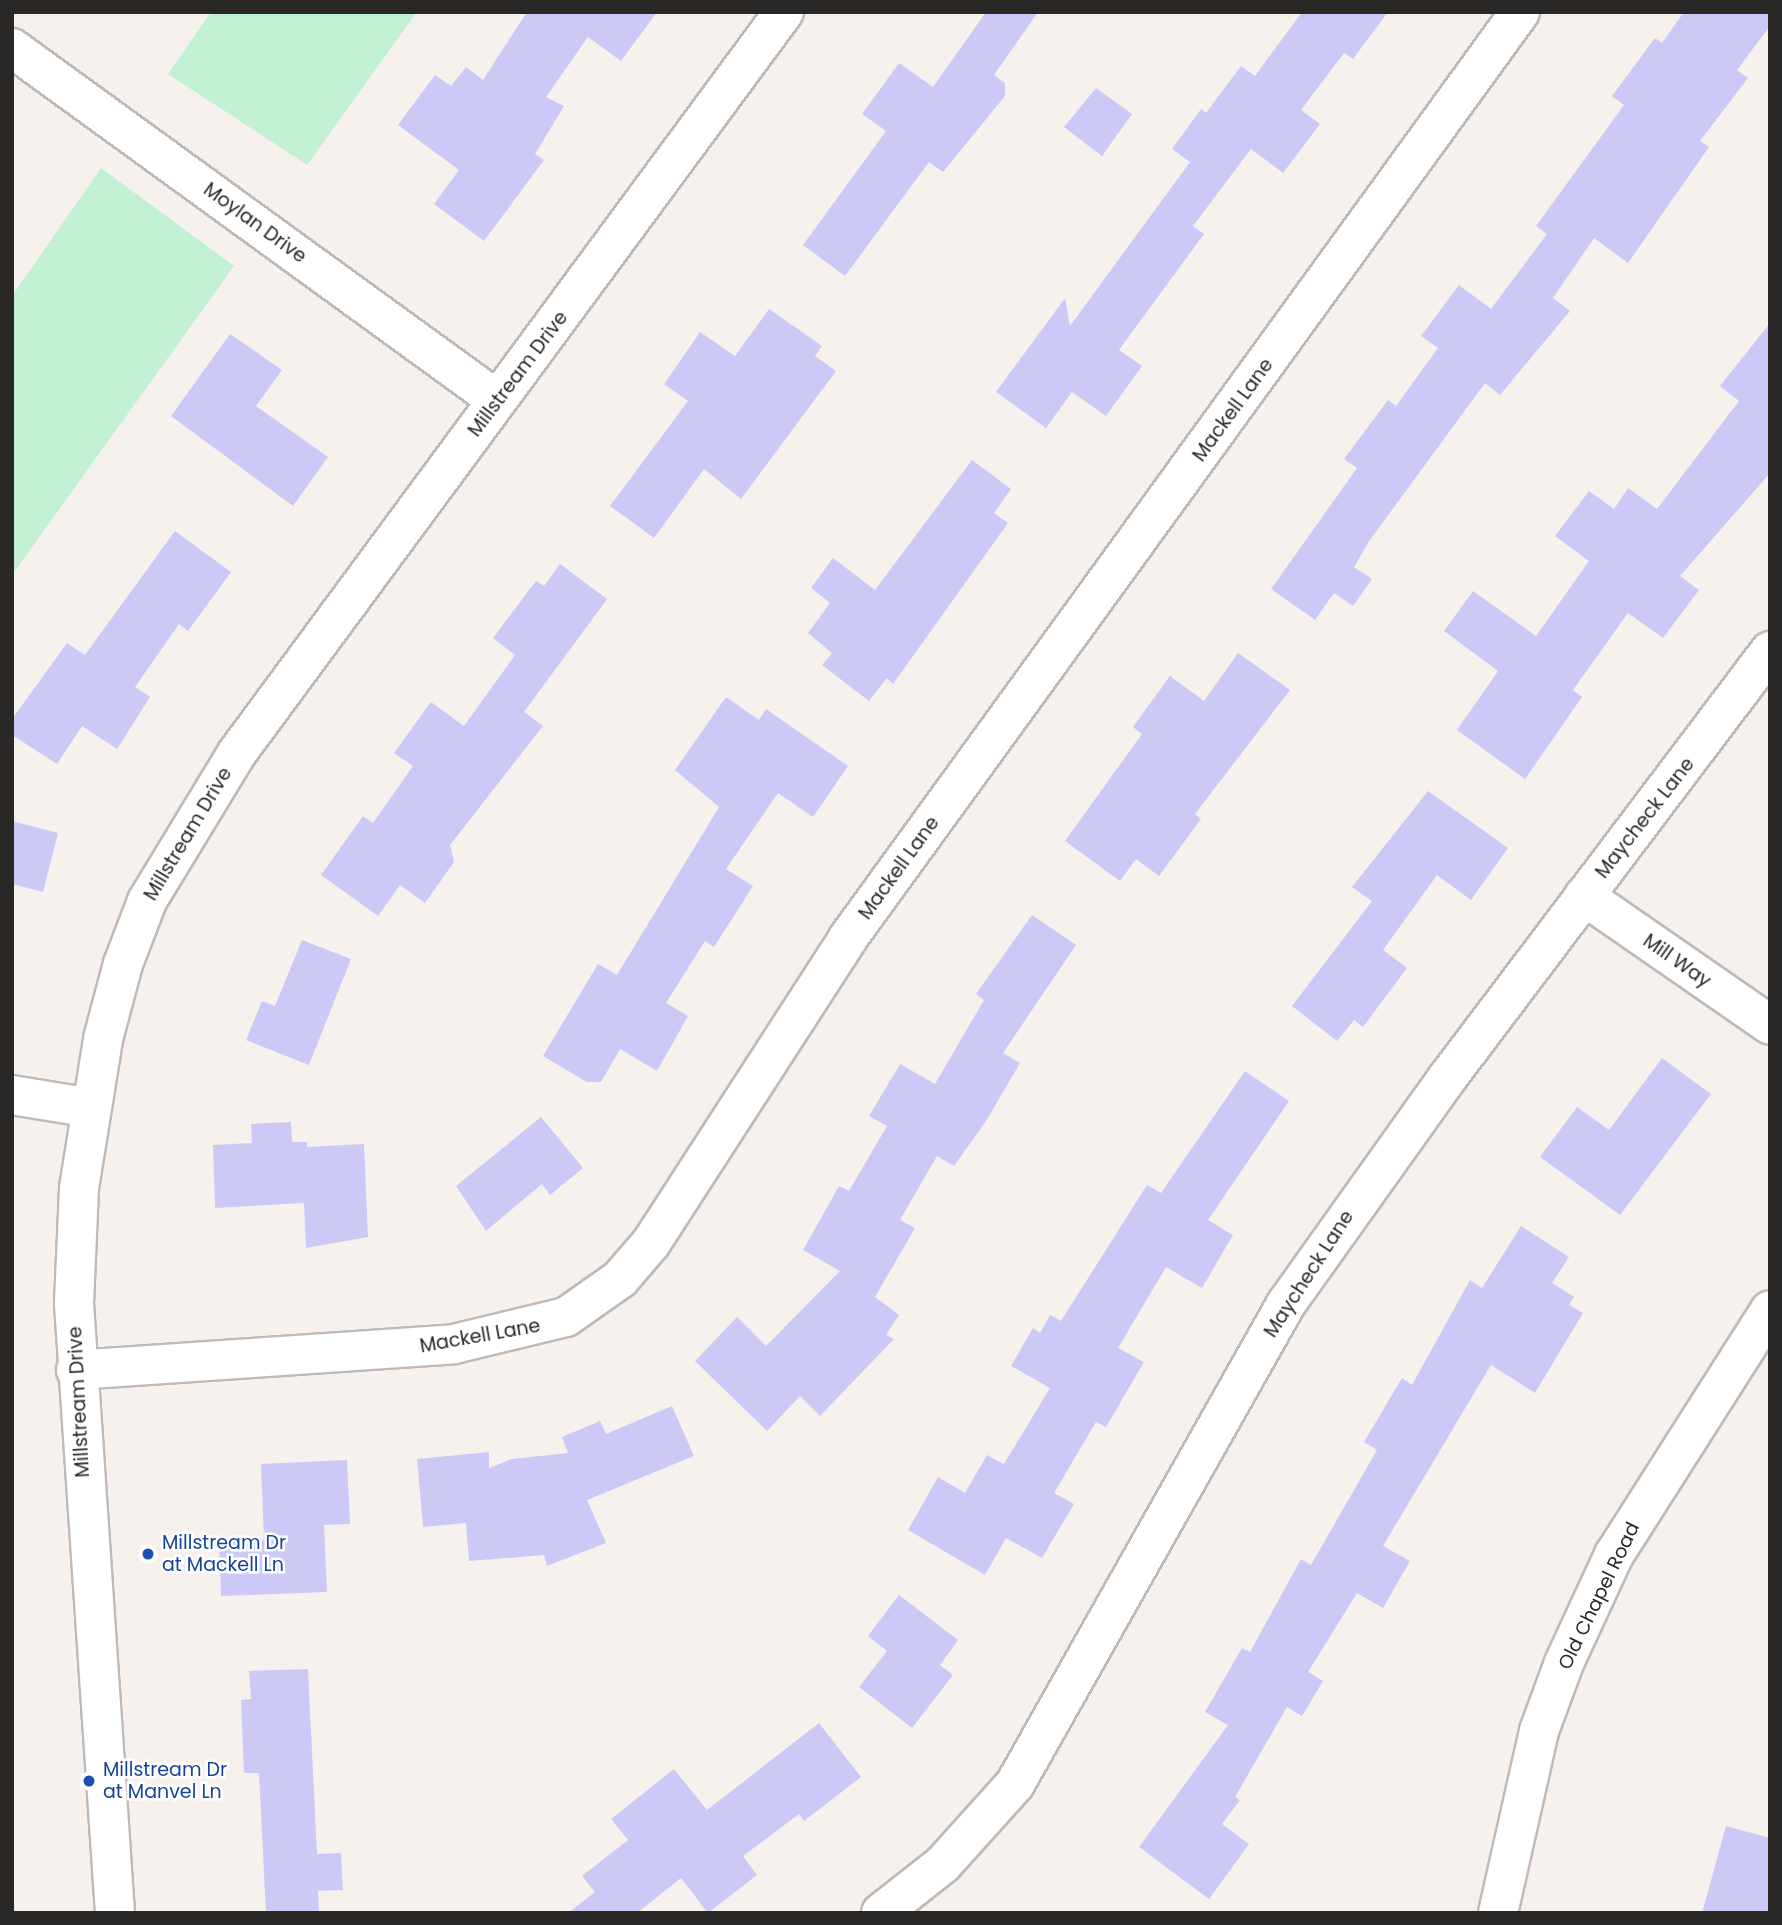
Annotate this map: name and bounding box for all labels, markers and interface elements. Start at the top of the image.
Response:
street label: Moylan Drive [199,178,311,268]
street label: Millstream Drive [463,307,573,441]
street label: Mackell Lane [1188,354,1278,466]
street label: Maycheck Lane [1591,753,1699,883]
street label: Millstream Drive [139,763,237,905]
street label: Mackell Lane [854,812,944,924]
street label: Mill Way [1639,929,1715,993]
street label: Maycheck Lane [1259,1206,1359,1342]
street label: Mackell Lane [418,1314,542,1358]
street label: Millstream Drive [64,1326,94,1478]
street label: Old Chapel Road [1553,1519,1645,1673]
place label: Millstream Dr at Mackell Ln [162,1532,286,1576]
marker: Millstream Dr at Mackell Ln [140,1546,156,1562]
place label: Millstream Dr at Manvel Ln [103,1759,227,1803]
marker: Millstream Dr at Manvel Ln [81,1773,97,1789]

